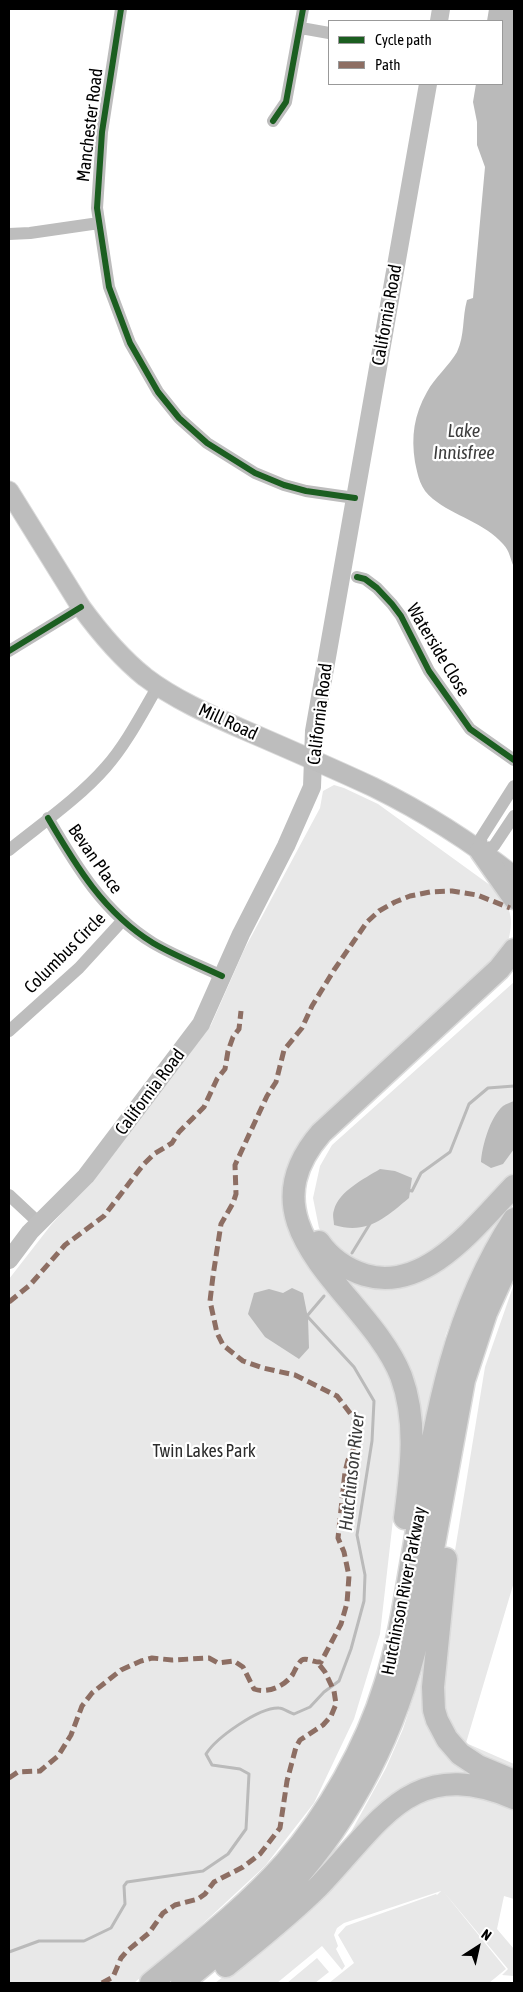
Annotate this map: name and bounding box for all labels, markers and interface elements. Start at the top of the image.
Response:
legend [328,20,503,85]
text: Cycle path [375,31,432,48]
text: Path [375,56,401,73]
street label: Manchester Road [72,67,108,183]
street label: California Road [367,263,407,367]
water label: Lake Innisfree [433,420,495,464]
street label: Waterside Close [402,600,474,700]
street label: California Road [303,662,337,766]
street label: Mill Road [195,699,261,745]
street label: Bevan Place [63,820,127,898]
street label: Columbus Circle [20,908,110,998]
street label: California Road [111,1045,189,1139]
water label: Hutchinson River [334,1412,370,1532]
park label: Twin Lakes Park [152,1440,256,1462]
street label: Hutchinson River Parkway [377,1505,431,1677]
north arrow [453,1922,503,1972]
text: N [479,1926,495,1944]

